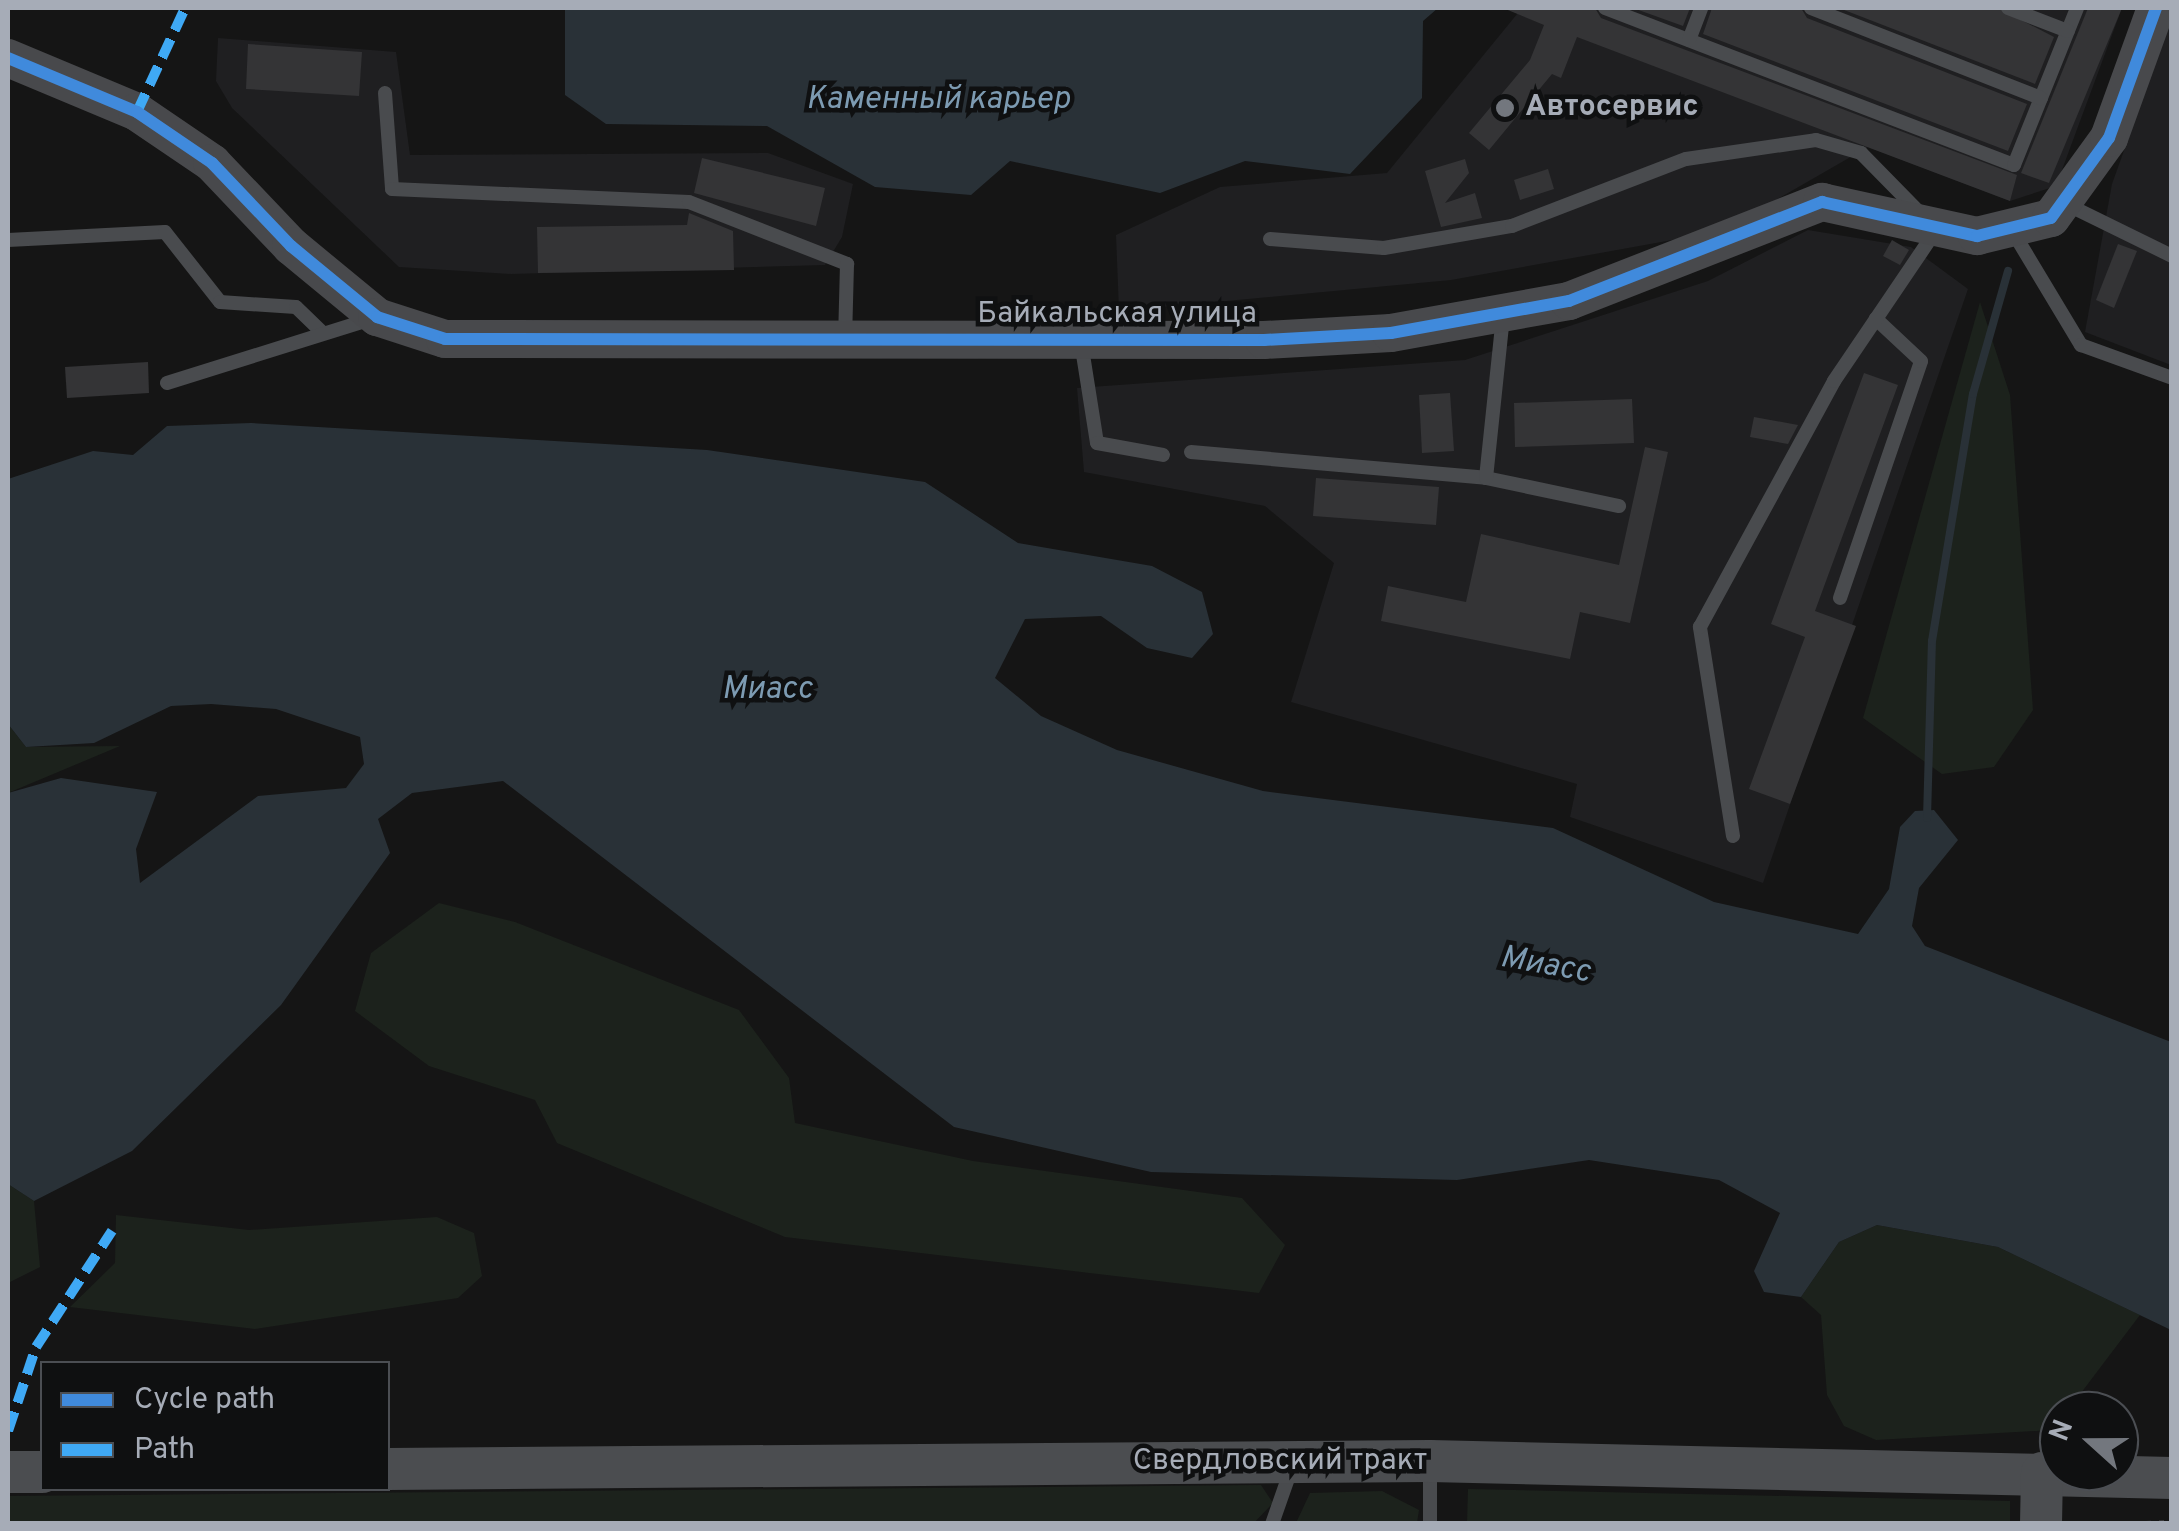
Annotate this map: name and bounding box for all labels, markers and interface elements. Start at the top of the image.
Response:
water label: Каменный карьер [806,81,1070,119]
place label: Автосервис [1525,90,1699,126]
marker: Автосервис [1494,97,1516,119]
street label: Байкальская улица [977,297,1257,333]
water label: Миасс [722,671,812,709]
water label: Миасс [1497,939,1593,993]
legend [40,1361,390,1491]
text: Cycle path [134,1382,275,1419]
north arrow [2039,1391,2139,1491]
text: N [2042,1415,2083,1447]
text: Path [134,1432,195,1469]
street label: Свердловский тракт [1133,1444,1427,1480]

